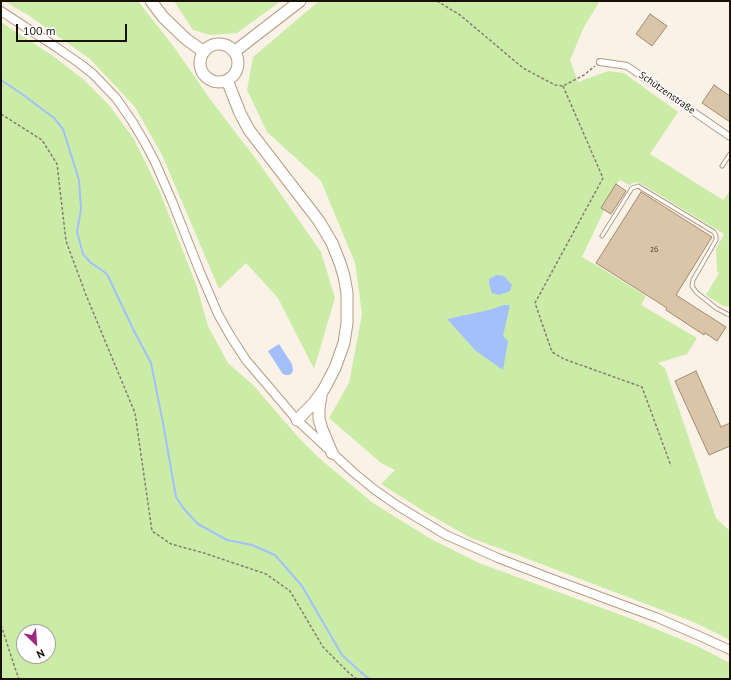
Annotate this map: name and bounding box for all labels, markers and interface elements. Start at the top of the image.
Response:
scale bar [18,16,129,42]
text: 100 m [23,23,56,38]
street label: Schützenstraße [637,69,697,117]
house number: 26 [650,245,658,255]
north arrow [16,624,56,664]
text: N [34,646,47,662]

